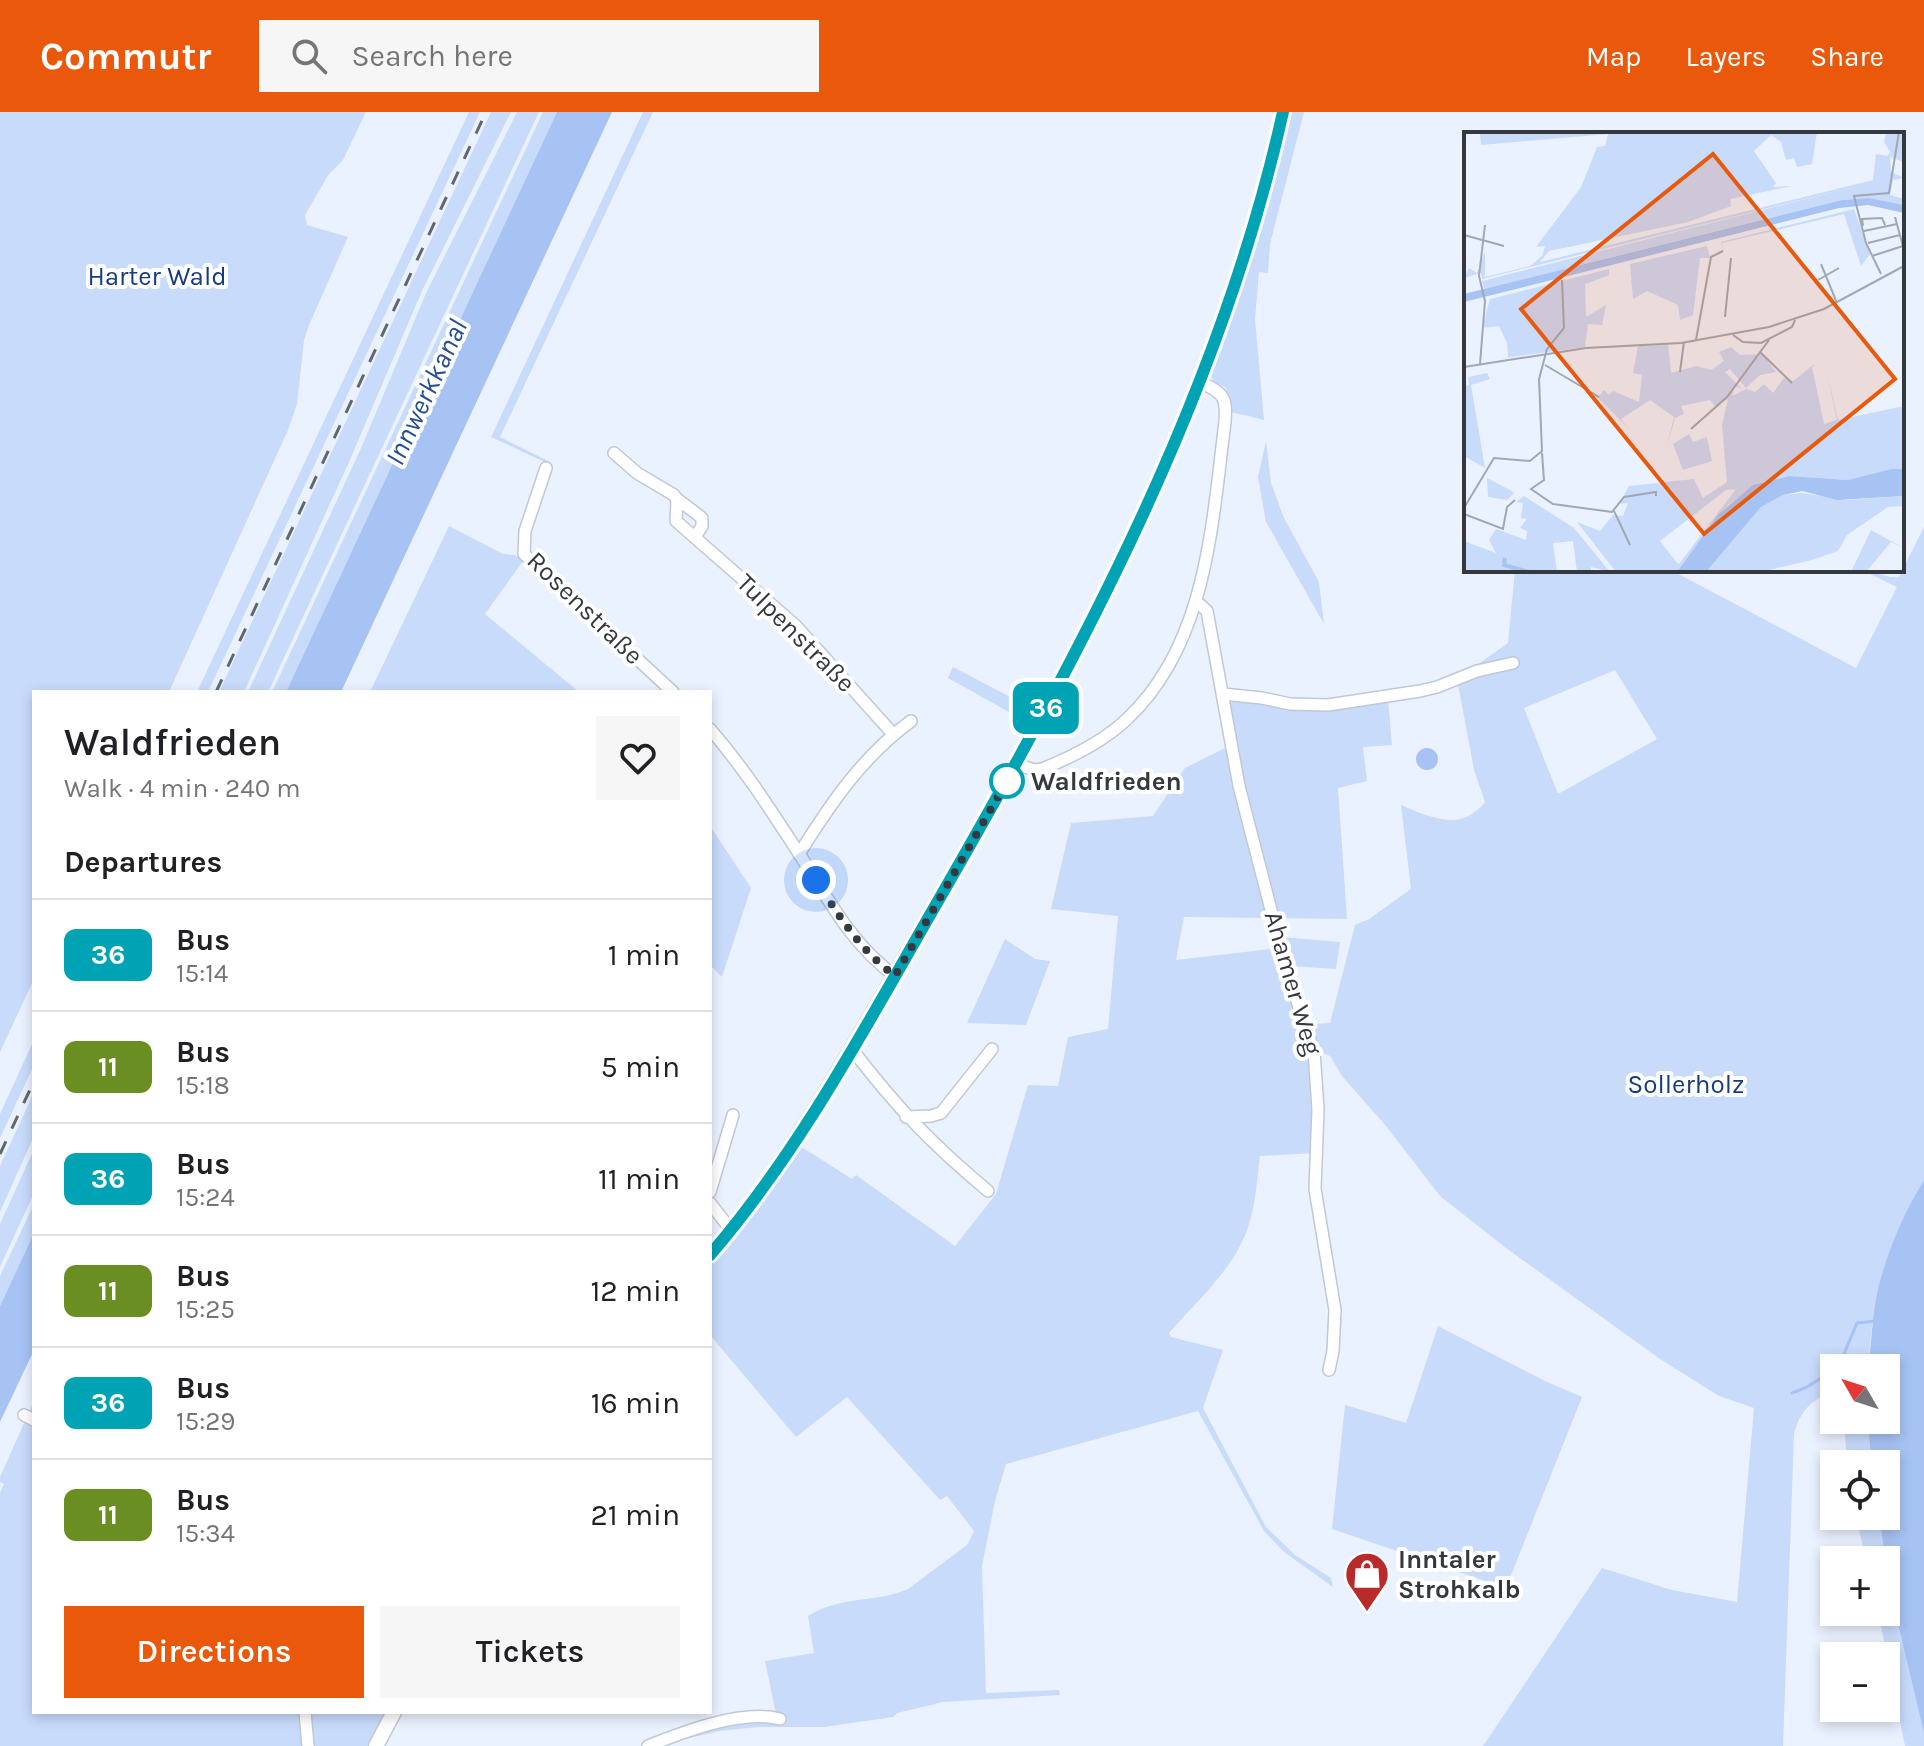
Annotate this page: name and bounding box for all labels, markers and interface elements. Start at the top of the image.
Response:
search box [259,20,819,92]
text: Commutr [40,34,211,79]
icon: search [287,34,331,78]
text: Search here [351,38,513,74]
text: Map [1586,40,1641,73]
text: Layers [1685,40,1766,73]
text: Share [1810,40,1884,73]
inset map [1464,132,1904,572]
park label: Harter Wald [87,261,227,292]
water label: Innwerkkanal [378,314,474,470]
street label: Rosenstraße [521,545,649,671]
street label: Tulpenstraße [730,567,862,699]
line badge: 36 [1010,682,1082,734]
text: 36 [1029,691,1063,724]
button: heart [596,716,680,800]
text: Waldfrieden [64,720,281,765]
marker: Waldfrieden [990,764,1024,798]
place label: Waldfrieden [1031,766,1182,797]
text: Walk · 4 min · 240 m [64,773,301,804]
text: Departures [64,844,222,880]
your location [796,860,836,900]
street label: Ahamer Weg [1258,907,1328,1059]
text: Bus [176,922,230,958]
text: 1 min [608,937,680,973]
text: 36 [91,938,125,971]
text: 15:14 [176,958,228,989]
text: Bus [176,1034,230,1070]
text: 5 min [601,1049,680,1085]
text: 11 [98,1050,118,1083]
park label: Sollerholz [1628,1069,1744,1100]
text: 15:18 [176,1070,230,1101]
text: Bus [176,1146,230,1182]
text: 11 min [598,1161,680,1197]
text: 36 [91,1162,125,1195]
text: 15:24 [176,1182,235,1213]
text: Bus [176,1258,230,1294]
text: 12 min [590,1273,680,1309]
text: 11 [98,1274,118,1307]
text: 15:25 [176,1294,235,1325]
north arrow [1820,1354,1900,1434]
map controls [1820,1354,1900,1722]
text: Bus [176,1370,230,1406]
text: 16 min [591,1385,680,1421]
text: 36 [91,1386,125,1419]
text: 15:29 [176,1406,235,1437]
button: locate [1820,1450,1900,1530]
text: Bus [176,1482,230,1518]
text: 21 min [590,1497,680,1533]
text: 11 [98,1498,118,1531]
text: 15:34 [176,1518,235,1549]
place label: Inntaler Strohkalb [1398,1544,1520,1605]
button: + [1820,1546,1900,1626]
shop icon: Inntaler Strohkalb [1343,1550,1391,1613]
button: Directions [64,1606,364,1698]
button: Tickets [380,1606,680,1698]
button: − [1820,1642,1900,1722]

